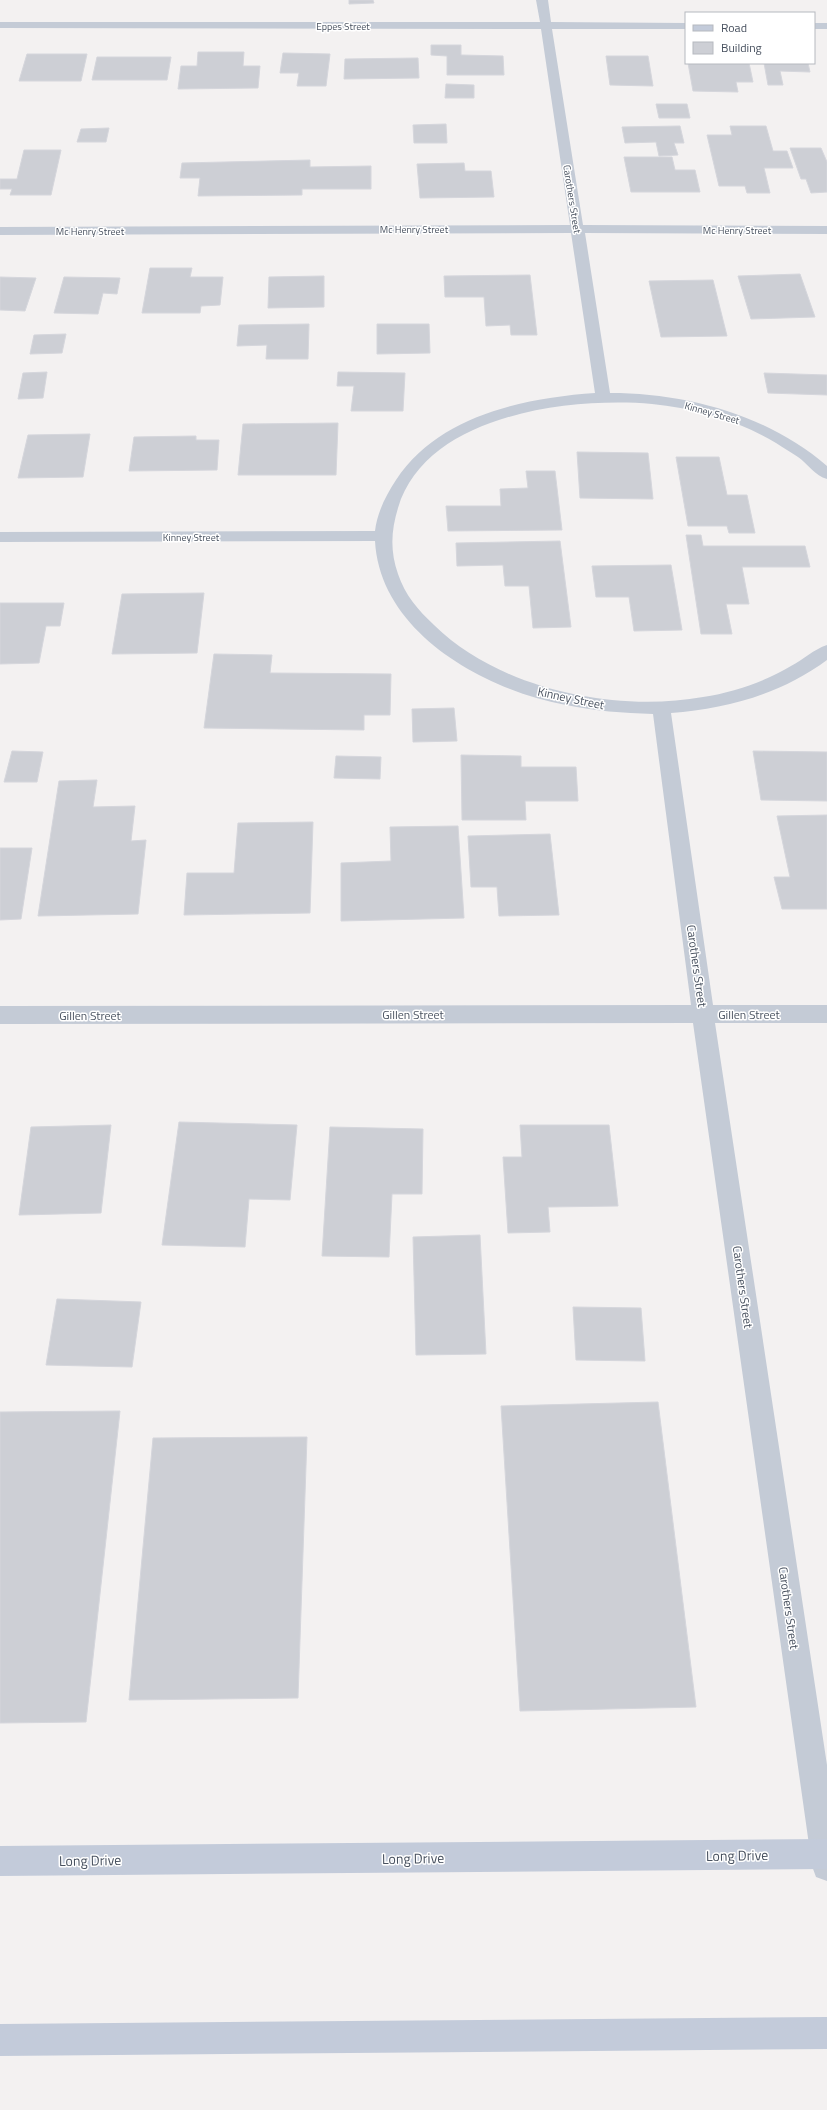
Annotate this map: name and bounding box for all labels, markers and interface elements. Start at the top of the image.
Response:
legend [685,12,815,64]
text: Road [721,18,747,37]
street label: Eppes Street [316,19,370,34]
text: Building [721,38,762,57]
street label: Carothers Street [559,164,585,235]
street label: Mc Henry Street [380,222,449,237]
street label: Mc Henry Street [703,223,772,238]
street label: Mc Henry Street [56,224,125,239]
street label: Kinney Street [683,398,742,428]
street label: Kinney Street [163,530,220,545]
street label: Kinney Street [536,682,607,714]
street label: Carothers Street [682,924,712,1009]
street label: Gillen Street [382,1005,445,1024]
street label: Gillen Street [718,1005,781,1024]
street label: Gillen Street [59,1006,122,1025]
street label: Carothers Street [728,1245,758,1330]
street label: Carothers Street [774,1566,804,1651]
street label: Long Drive [706,1844,768,1866]
street label: Long Drive [382,1847,444,1869]
street label: Long Drive [59,1849,121,1871]

